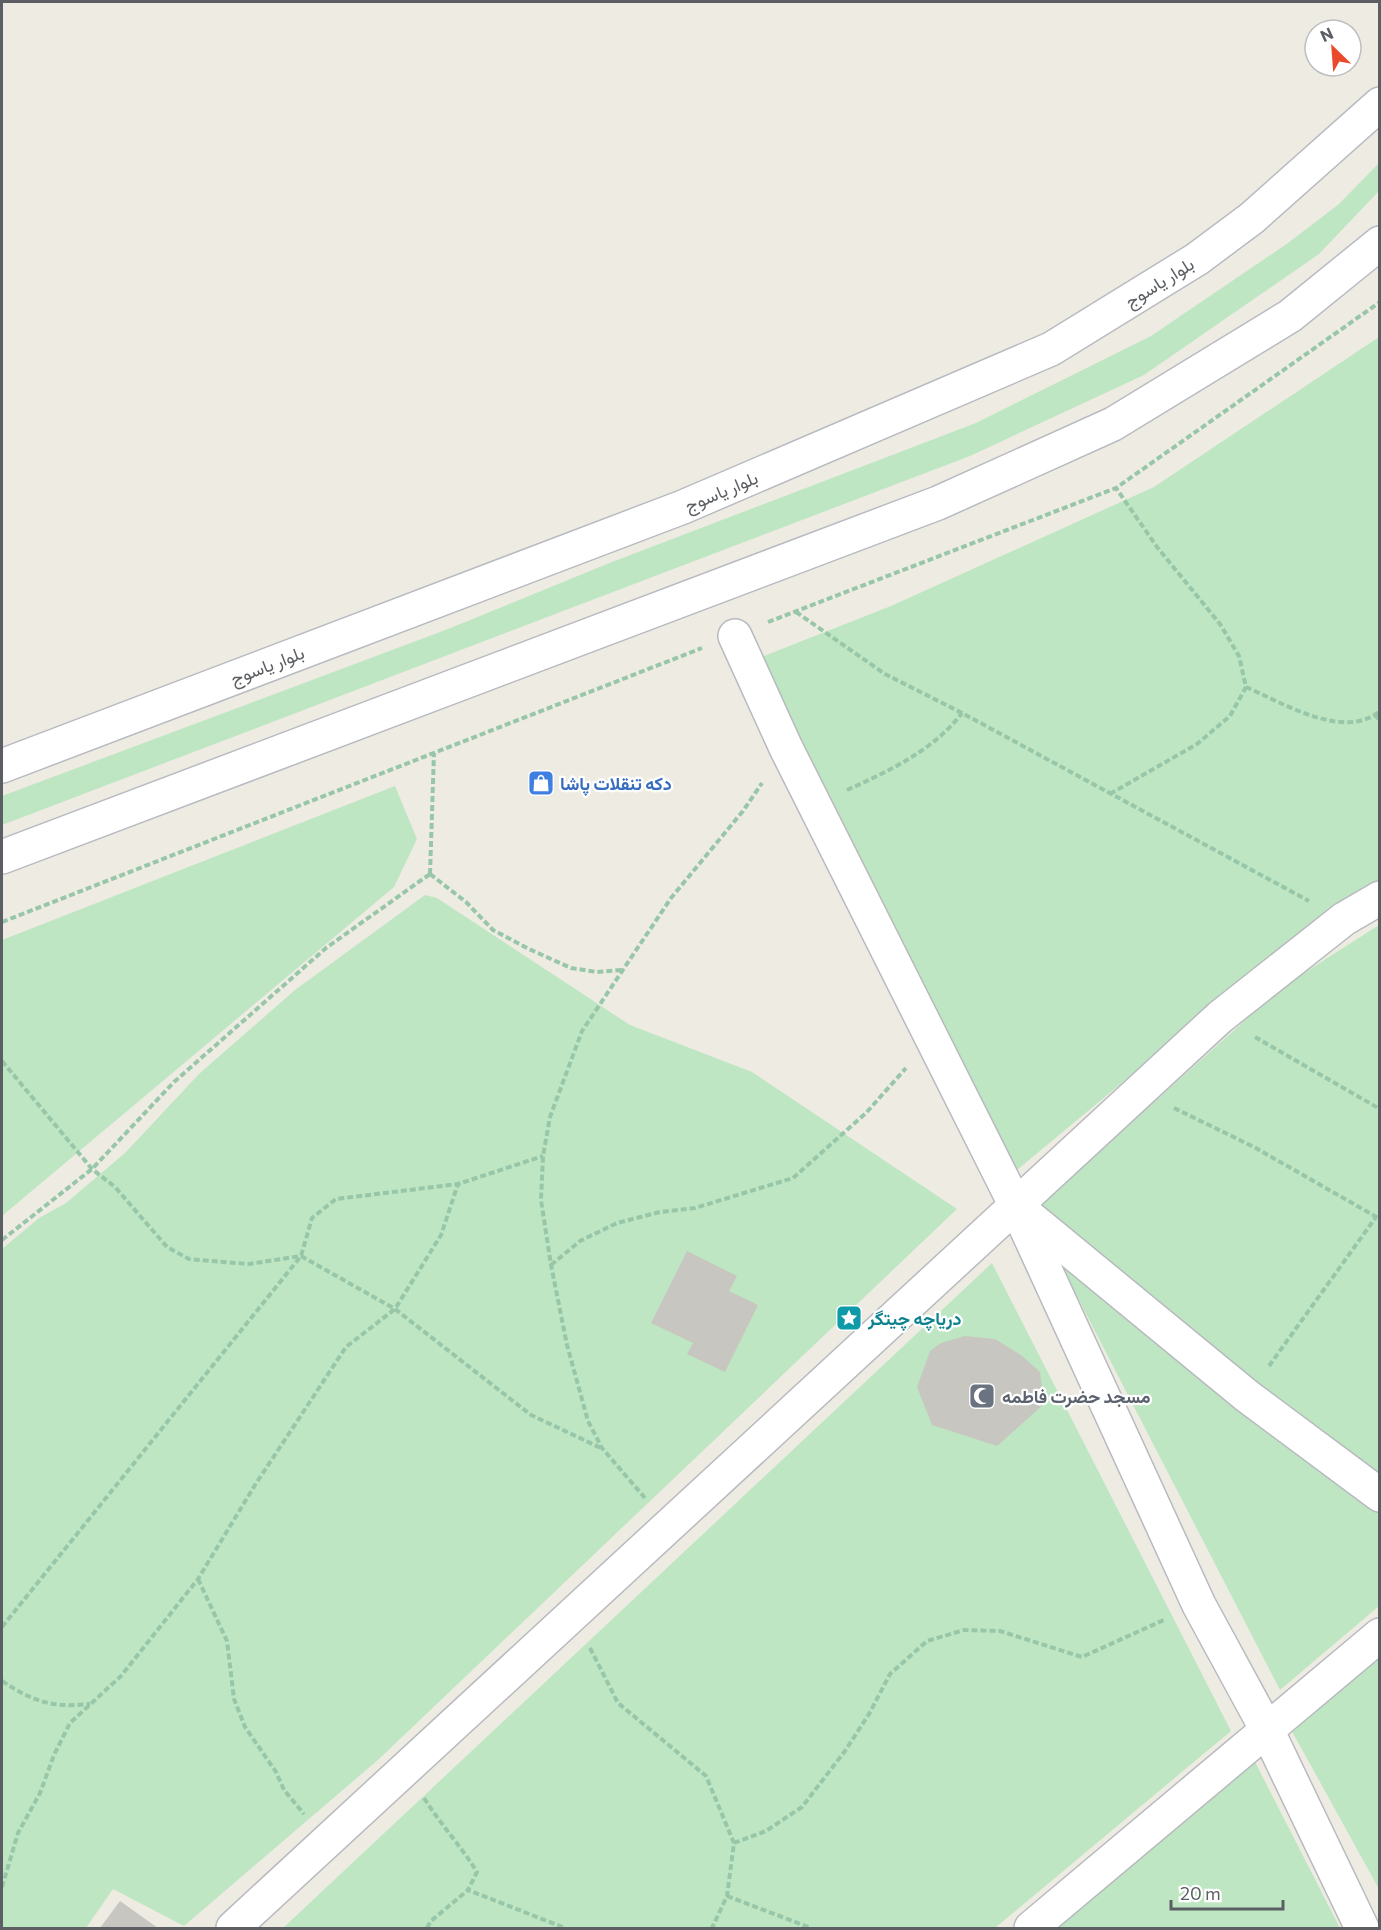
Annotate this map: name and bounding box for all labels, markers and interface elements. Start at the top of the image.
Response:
north arrow [1303,18,1363,78]
text: N [1317,23,1336,45]
street label: بلوار یاسوج [1120,252,1199,314]
street label: بلوار یاسوج [681,466,762,518]
street label: بلوار یاسوج [227,641,308,691]
shop icon: دکه تنقلات پاشا [526,768,556,798]
place label: دکه تنقلات پاشا [560,772,672,796]
place icon: دریاچه چیتگر [834,1303,864,1333]
place label: دریاچه چیتگر [867,1307,961,1331]
mosque icon: مسجد حضرت فاطمه [967,1381,997,1411]
place label: مسجد حضرت فاطمه [1002,1385,1151,1408]
scale bar [1171,1873,1284,1911]
text: 20 m [1180,1882,1221,1904]

